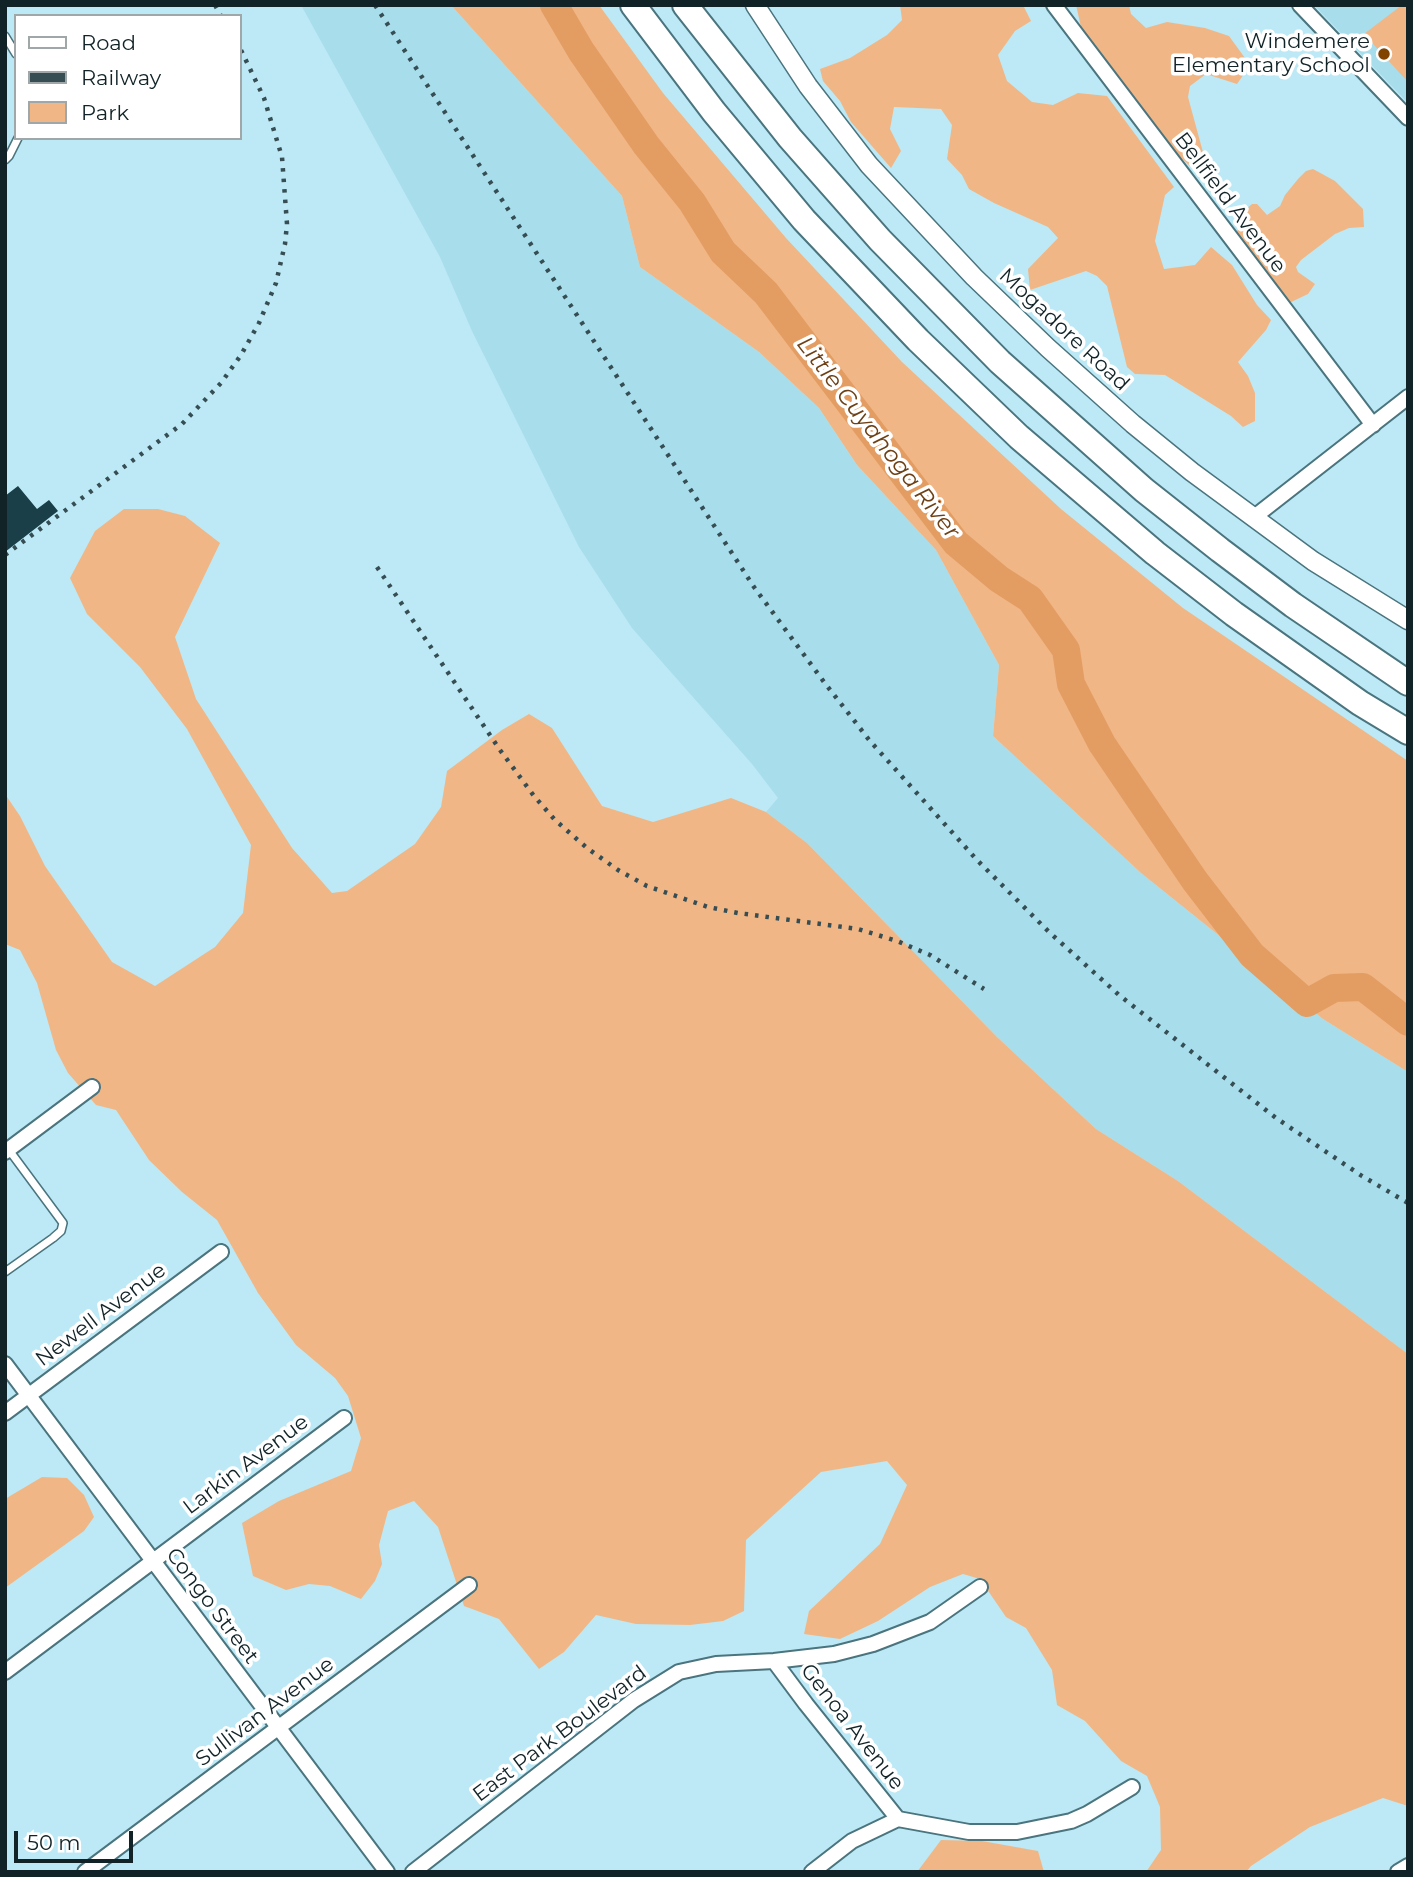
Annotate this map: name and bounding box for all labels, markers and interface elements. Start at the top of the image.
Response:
legend [14,14,242,140]
place label: Windemere Elementary School [1172,29,1370,79]
text: Road [81,30,136,55]
marker: Windemere Elementary School [1376,46,1392,62]
text: Railway [81,65,161,90]
text: Park [81,100,129,125]
street label: Bellfield Avenue [1169,128,1291,278]
street label: Mogadore Road [994,263,1134,397]
water label: Little Cuyahoga River [791,331,965,545]
street label: Newell Avenue [31,1258,171,1372]
street label: Larkin Avenue [178,1410,314,1520]
street label: Congo Street [160,1543,264,1669]
street label: Sullivan Avenue [191,1652,339,1772]
street label: Genoa Avenue [795,1659,909,1795]
street label: East Park Boulevard [468,1660,652,1808]
scale bar [18,1818,136,1862]
text: 50 m [27,1830,81,1855]

